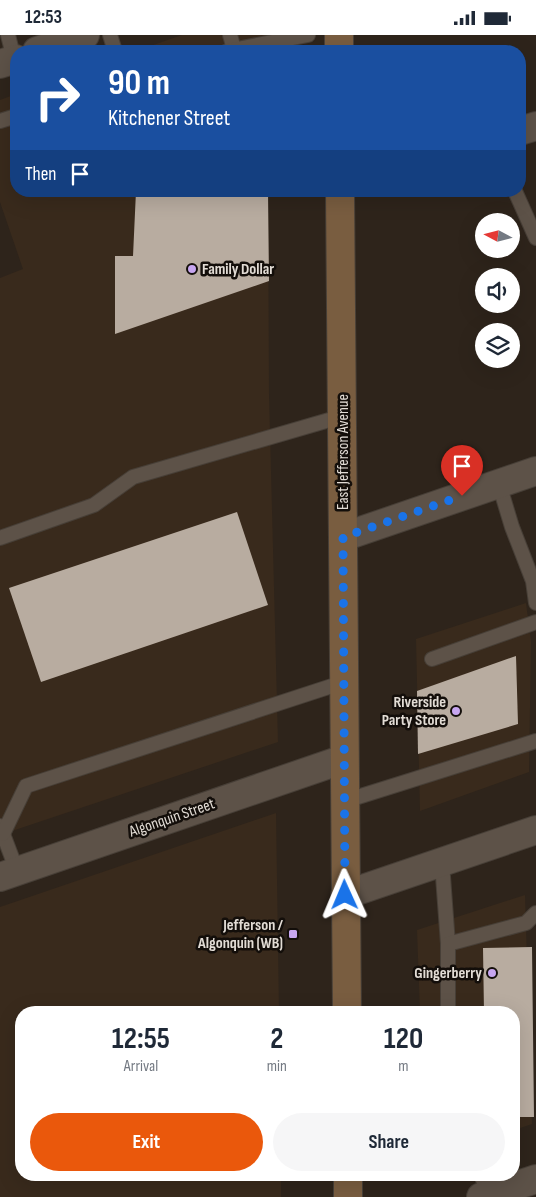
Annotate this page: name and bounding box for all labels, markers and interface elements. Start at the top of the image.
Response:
text: 12:53 [25,6,62,29]
text: 90 m [108,62,170,105]
icon: right [25,65,90,130]
text: Kitchener Street [108,105,230,132]
icon: arrive [66,160,94,188]
text: Then [25,163,56,186]
north arrow [475,213,520,257]
map controls [475,213,520,368]
place label: Family Dollar [202,260,274,279]
marker: Family Dollar [186,263,198,275]
button: sound [475,268,520,313]
button: layers [475,323,520,368]
street label: East Jefferson Avenue [334,394,353,510]
pin [441,445,483,496]
icon: arrive [448,452,476,480]
place label: Riverside Party Store [382,693,446,730]
marker: Riverside Party Store [450,705,462,717]
street label: Algonquin Street [126,794,217,842]
position arrow [318,868,370,920]
place label: Jefferson / Algonquin (WB) [197,916,284,953]
marker: Jefferson / Algonquin (WB) [287,928,299,940]
place label: Gingerberry [414,964,482,983]
marker: Gingerberry [486,967,498,979]
text: 12:55 [112,1021,170,1057]
text: 2 [270,1021,283,1057]
text: 120 [384,1021,423,1057]
text: Arrival [124,1057,158,1076]
text: min [267,1057,287,1076]
text: m [398,1057,409,1076]
button: Exit [30,1113,263,1171]
button: Share [273,1113,505,1171]

